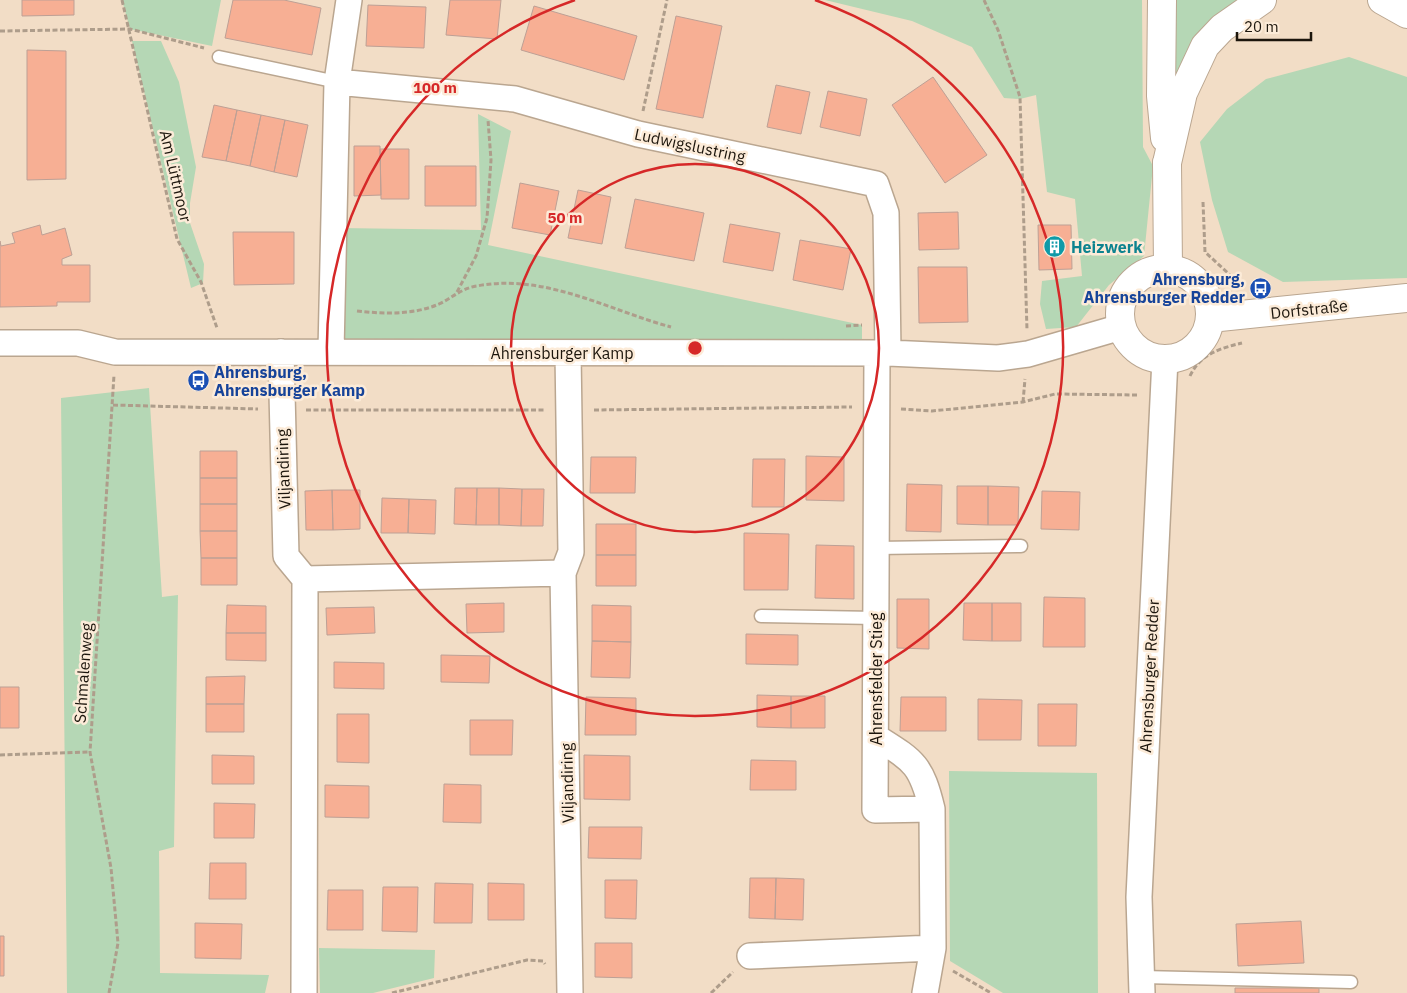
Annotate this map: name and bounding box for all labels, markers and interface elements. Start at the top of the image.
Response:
scale bar [1237,10,1311,42]
text: 20 m [1244,17,1279,36]
text: 100 m [413,78,457,97]
street label: Ludwigslustring [633,123,748,167]
street label: Am Lüttmoor [156,128,196,224]
text: 50 m [548,208,582,227]
building icon: Heizwerk [1043,235,1067,259]
place label: Heizwerk [1071,237,1143,257]
place label: Ahrensburg, Ahrensburger Redder [1084,269,1246,307]
bus stop icon: Ahrensburg, Ahrensburger Redder [1249,276,1273,300]
street label: Dorfstraße [1269,295,1349,323]
centre of rings [686,339,704,357]
street label: Ahrensburger Kamp [490,343,634,363]
place label: Ahrensburg, Ahrensburger Kamp [214,362,365,400]
bus stop icon: Ahrensburg, Ahrensburger Kamp [186,369,210,393]
street label: Viljandiring [272,428,294,510]
street label: Ahrensburger Redder [1135,599,1163,753]
street label: Ahrensfelder Stieg [866,612,886,745]
street label: Schmalenweg [70,622,97,724]
street label: Viljandiring [556,742,578,823]

